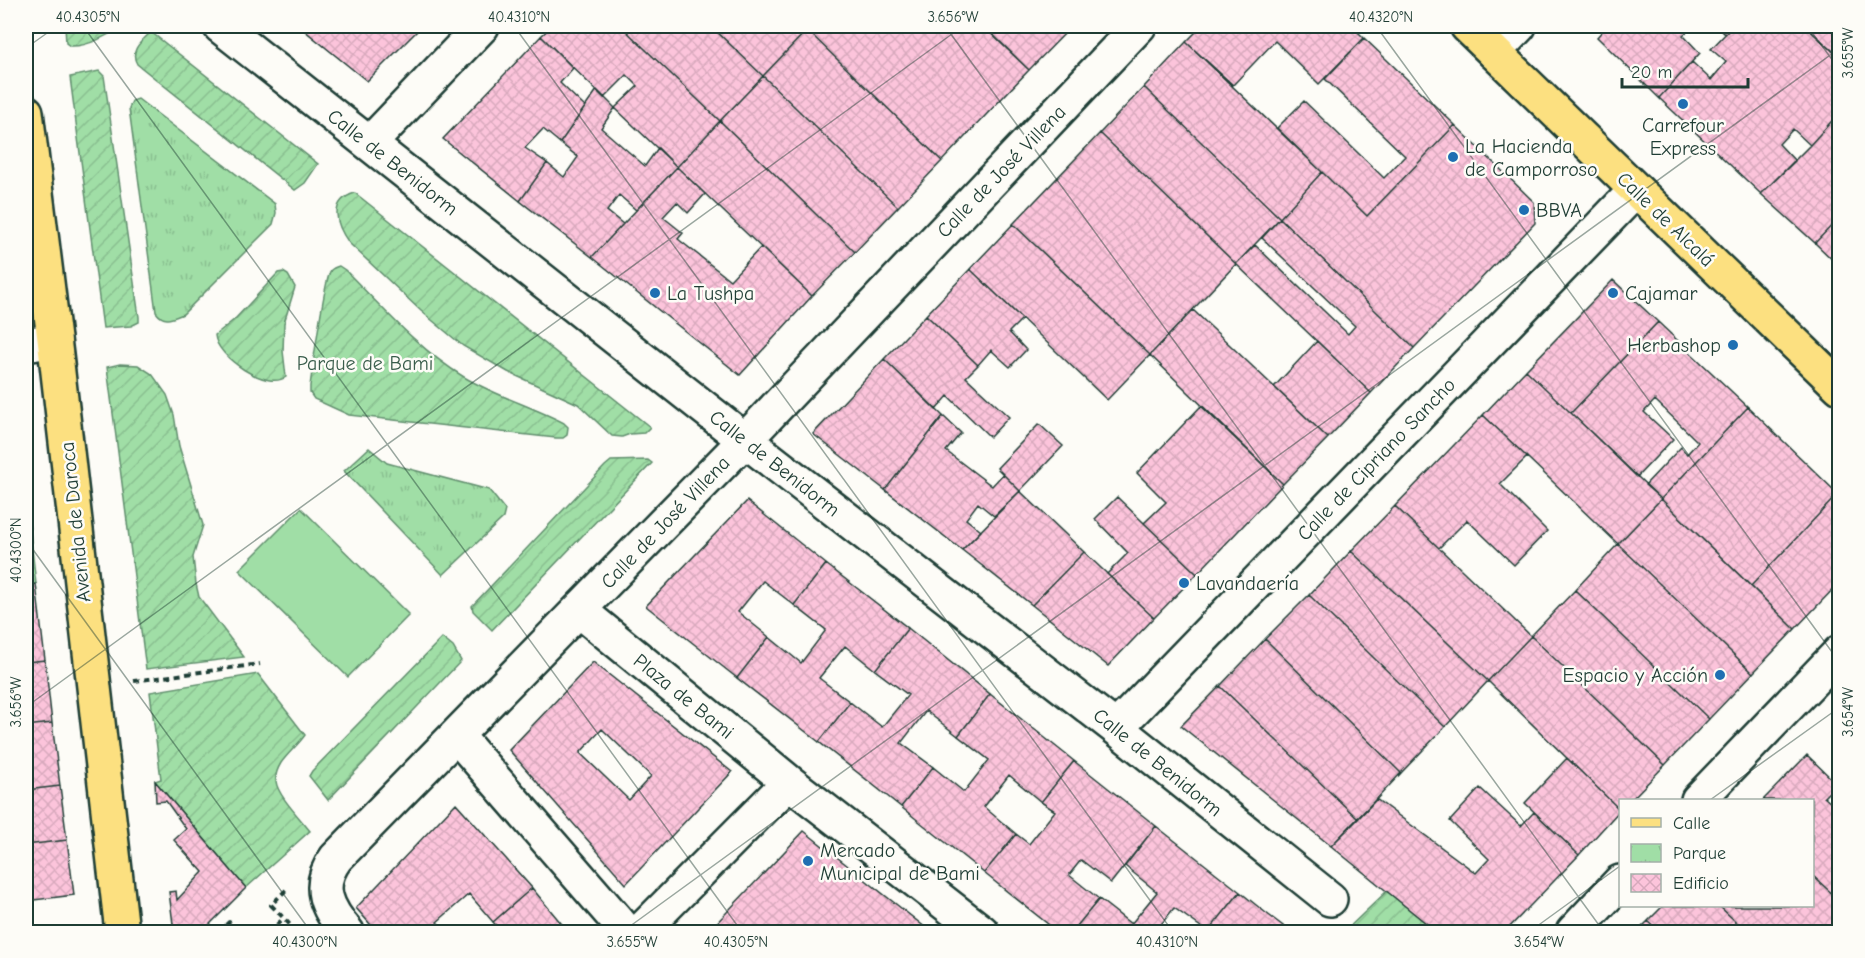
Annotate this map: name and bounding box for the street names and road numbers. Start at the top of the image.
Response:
street label: Calle de José Villena [932,100,1071,242]
street label: Calle de Benidorm [323,104,462,220]
street label: Calle de Alcalá [1612,167,1719,271]
street label: Calle de Cipriano Sancho [1293,373,1460,545]
street label: Calle de Benidorm [705,405,844,521]
street label: Avenida de Daroca [56,441,95,603]
street label: Calle de José Villena [596,451,735,593]
street label: Plaza de Bami [629,649,738,744]
street label: Calle de Benidorm [1089,703,1227,821]

